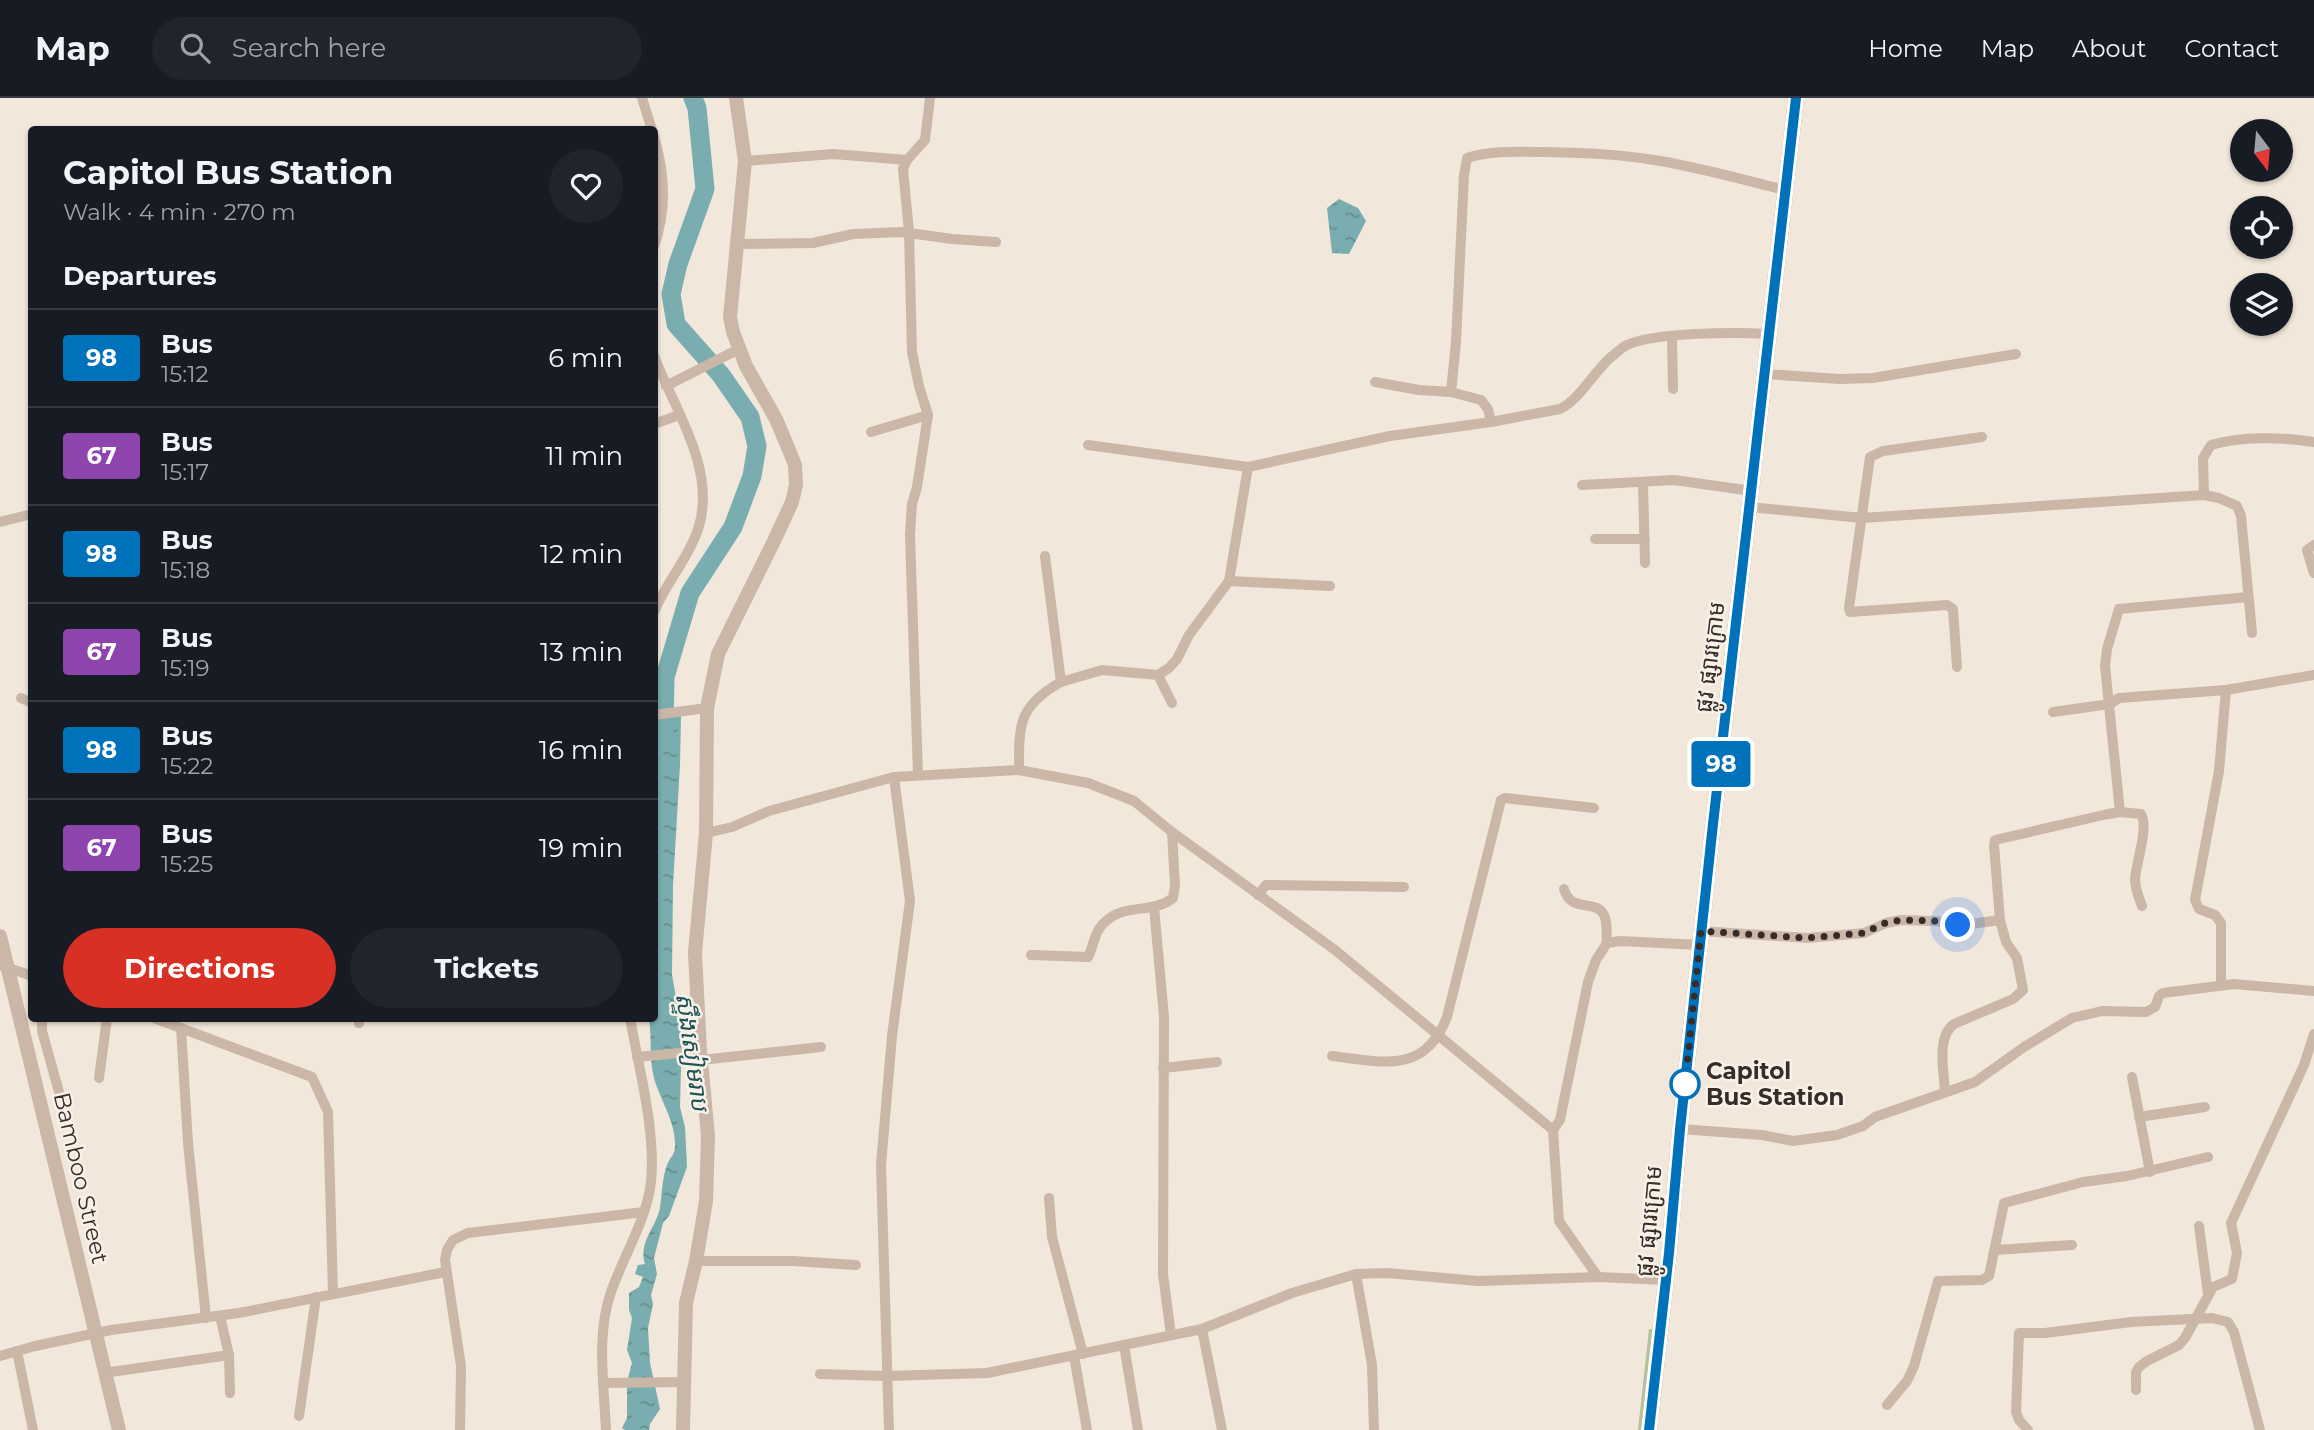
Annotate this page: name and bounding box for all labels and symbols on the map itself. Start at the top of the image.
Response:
north arrow [2230,119,2292,182]
street label: ផ្លូវ ផ្សារក្រោម [1689,600,1738,715]
line badge: 98 [1690,741,1752,787]
your location [1940,907,1975,942]
water label: ស្ទឹងសៀមរាប [669,991,716,1115]
place label: Capitol Bus Station [1706,1057,1844,1111]
marker: Capitol Bus Station [1670,1069,1700,1099]
street label: Bamboo Street [48,1089,114,1267]
street label: ផ្លូវ ផ្សារក្រោម [1630,1164,1676,1279]

